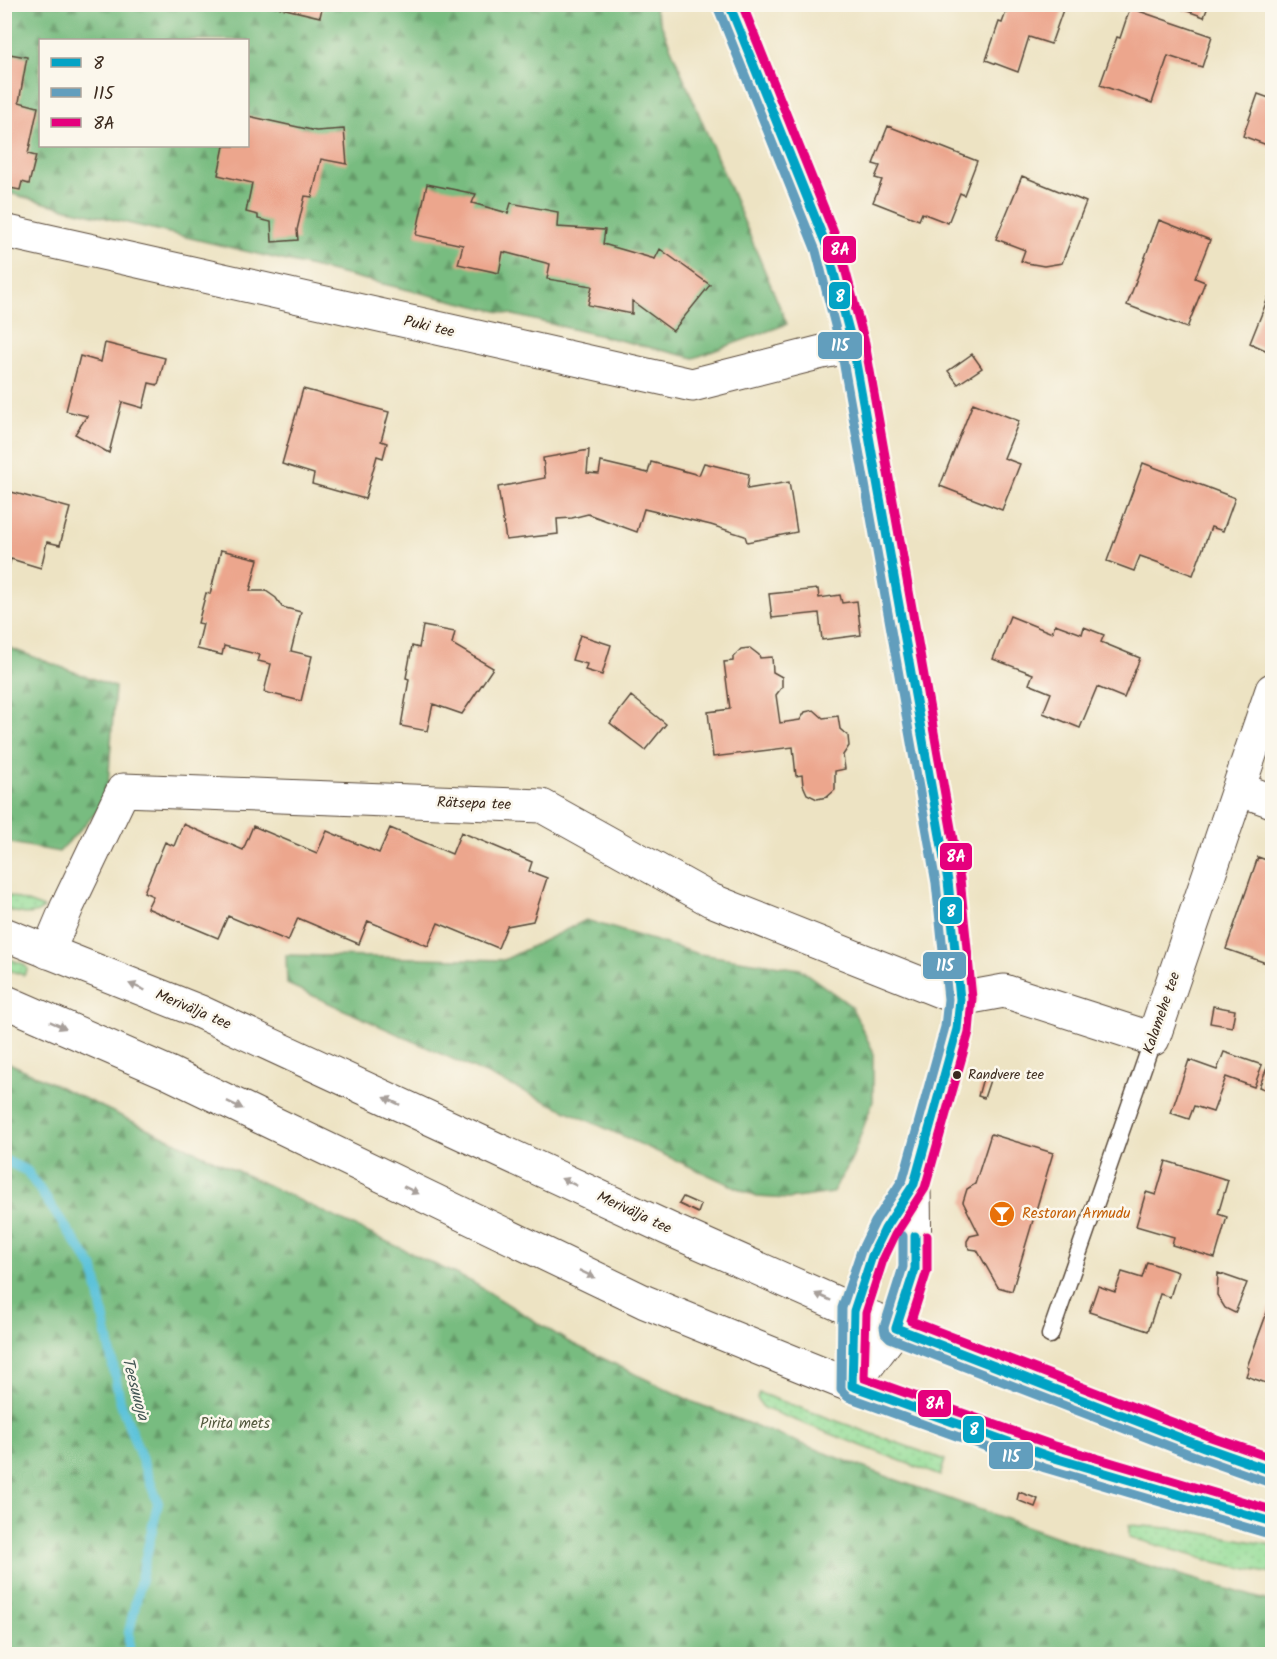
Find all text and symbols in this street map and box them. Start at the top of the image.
legend [39,39,249,147]
text: 8 [93,50,104,79]
text: 115 [93,80,115,109]
text: 8A [93,110,115,139]
line badge: 8A [822,235,857,264]
text: 8A [830,238,850,263]
line badge: 8 [828,281,851,310]
text: 8 [835,285,845,310]
street label: Puki tee [401,310,457,345]
line badge: 115 [817,331,863,360]
text: 115 [831,334,851,359]
street label: Rätsepa tee [436,791,512,817]
line badge: 8A [939,842,973,871]
text: 8A [946,845,966,870]
line badge: 8 [939,896,963,925]
text: 8 [946,900,956,925]
line badge: 115 [922,951,967,980]
text: 115 [936,954,956,979]
street label: Kalamehe tee [1137,968,1187,1057]
one-way arrow [128,982,146,991]
street label: Merivälja tee [151,983,235,1037]
one-way arrow [49,1020,67,1030]
place label: Randvere tee [968,1064,1045,1086]
marker: Randvere tee [951,1069,963,1081]
one-way arrow [383,1096,400,1105]
one-way arrow [227,1101,244,1110]
one-way arrow [560,1178,577,1187]
one-way arrow [403,1185,420,1194]
street label: Merivälja tee [593,1185,676,1241]
bar icon: Restoran Armudu [987,1199,1017,1229]
place label: Restoran Armudu [1022,1202,1130,1226]
one-way arrow [579,1269,596,1278]
one-way arrow [814,1293,831,1302]
water label: Teesuuoja [115,1355,156,1425]
line badge: 8A [917,1389,952,1418]
text: 8A [925,1392,945,1417]
park label: Pirita mets [200,1412,271,1436]
line badge: 8 [962,1415,985,1444]
text: 8 [969,1418,979,1443]
line badge: 115 [988,1441,1034,1470]
text: 115 [1002,1445,1022,1470]

